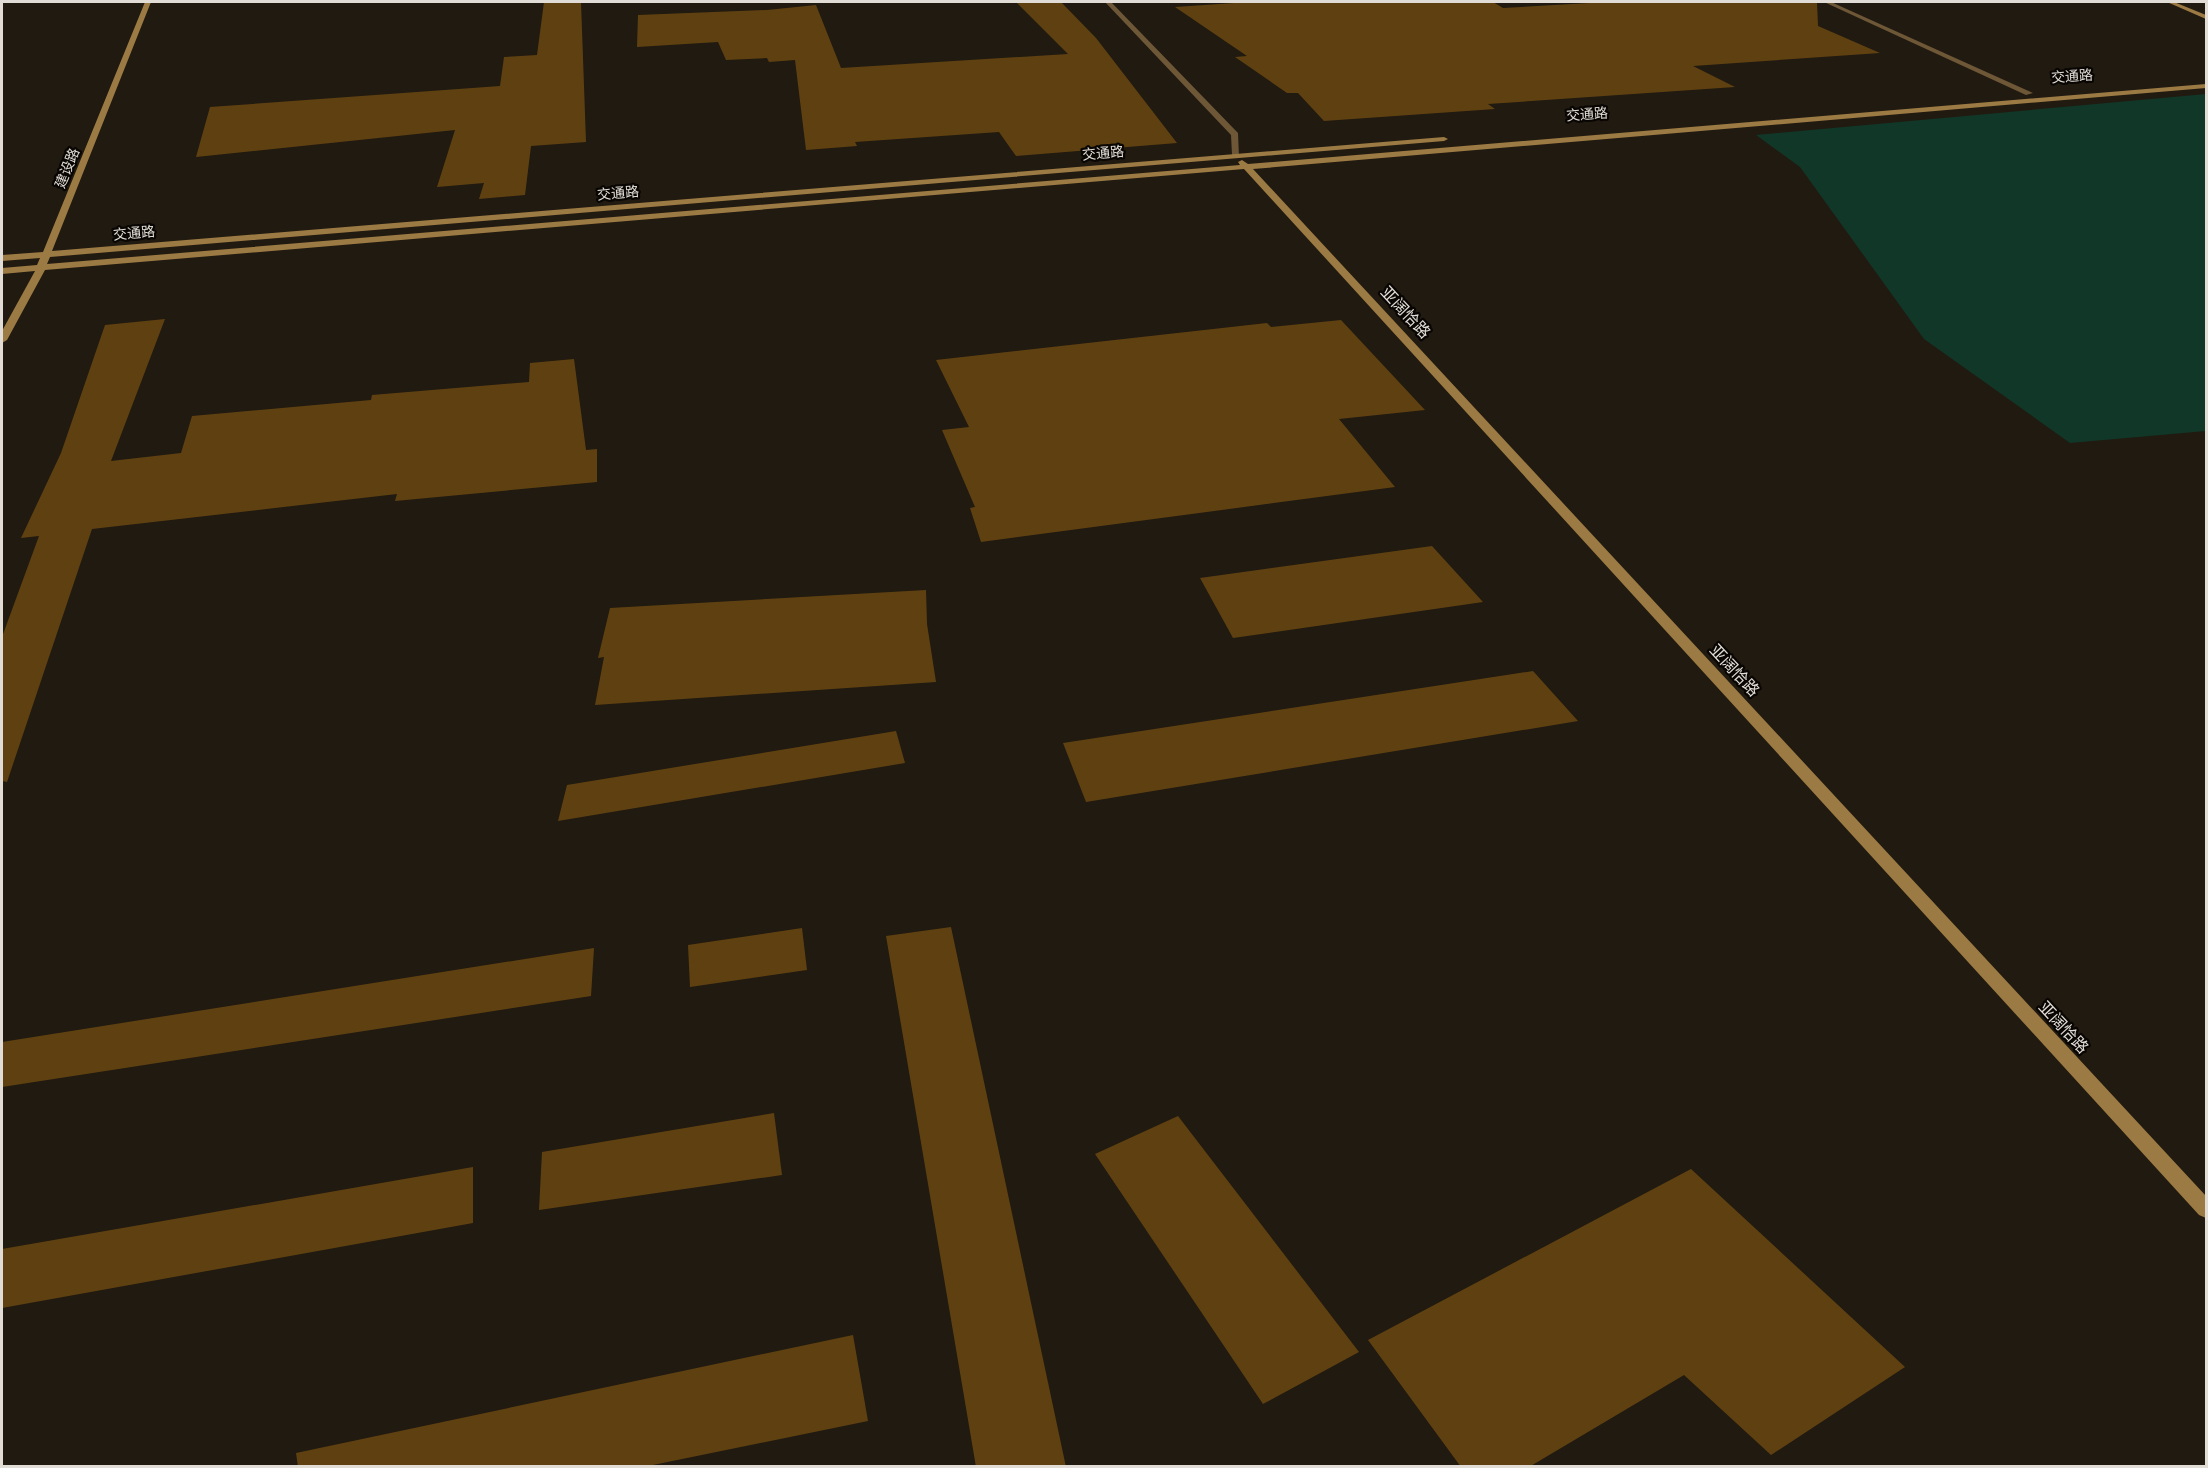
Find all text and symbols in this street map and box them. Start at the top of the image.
street label: 交通路 [2050,64,2094,86]
street label: 交通路 [1565,102,1609,124]
street label: 交通路 [1081,140,1125,164]
street label: 建设路 [49,144,83,191]
street label: 交通路 [596,180,640,204]
street label: 交通路 [112,220,156,244]
street label: 亚阔恰路 [1376,280,1437,343]
street label: 亚阔恰路 [1705,638,1766,701]
street label: 亚阔恰路 [2034,995,2095,1058]

